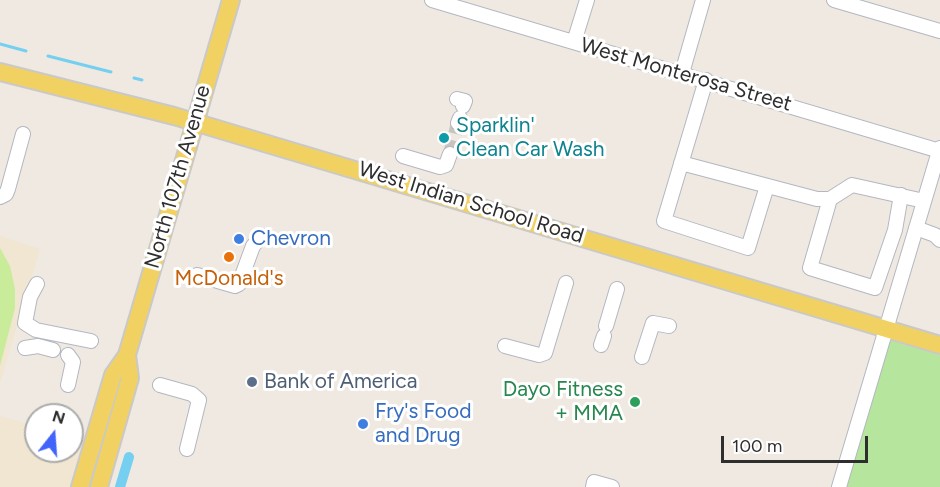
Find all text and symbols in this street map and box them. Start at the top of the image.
street label: West Monterosa Street [578,33,794,117]
street label: North 107th Avenue [140,82,216,272]
place label: Sparklin' Clean Car Wash [456,113,604,163]
marker: Sparklin' Clean Car Wash [437,131,451,145]
street label: West Indian School Road [355,157,587,249]
place label: Chevron [251,226,331,252]
marker: Chevron [232,232,246,246]
marker: McDonald's [222,250,236,264]
place label: McDonald's [174,266,284,292]
place label: Bank of America [264,369,417,395]
marker: Bank of America [245,375,259,389]
place label: Dayo Fitness + MMA [503,377,623,427]
marker: Dayo Fitness + MMA [628,395,642,409]
place label: Fry's Food and Drug [375,399,471,449]
north arrow [24,403,84,463]
text: N [50,406,68,428]
marker: Fry's Food and Drug [356,417,370,431]
scale bar [724,424,871,462]
text: 100 m [732,435,782,457]

